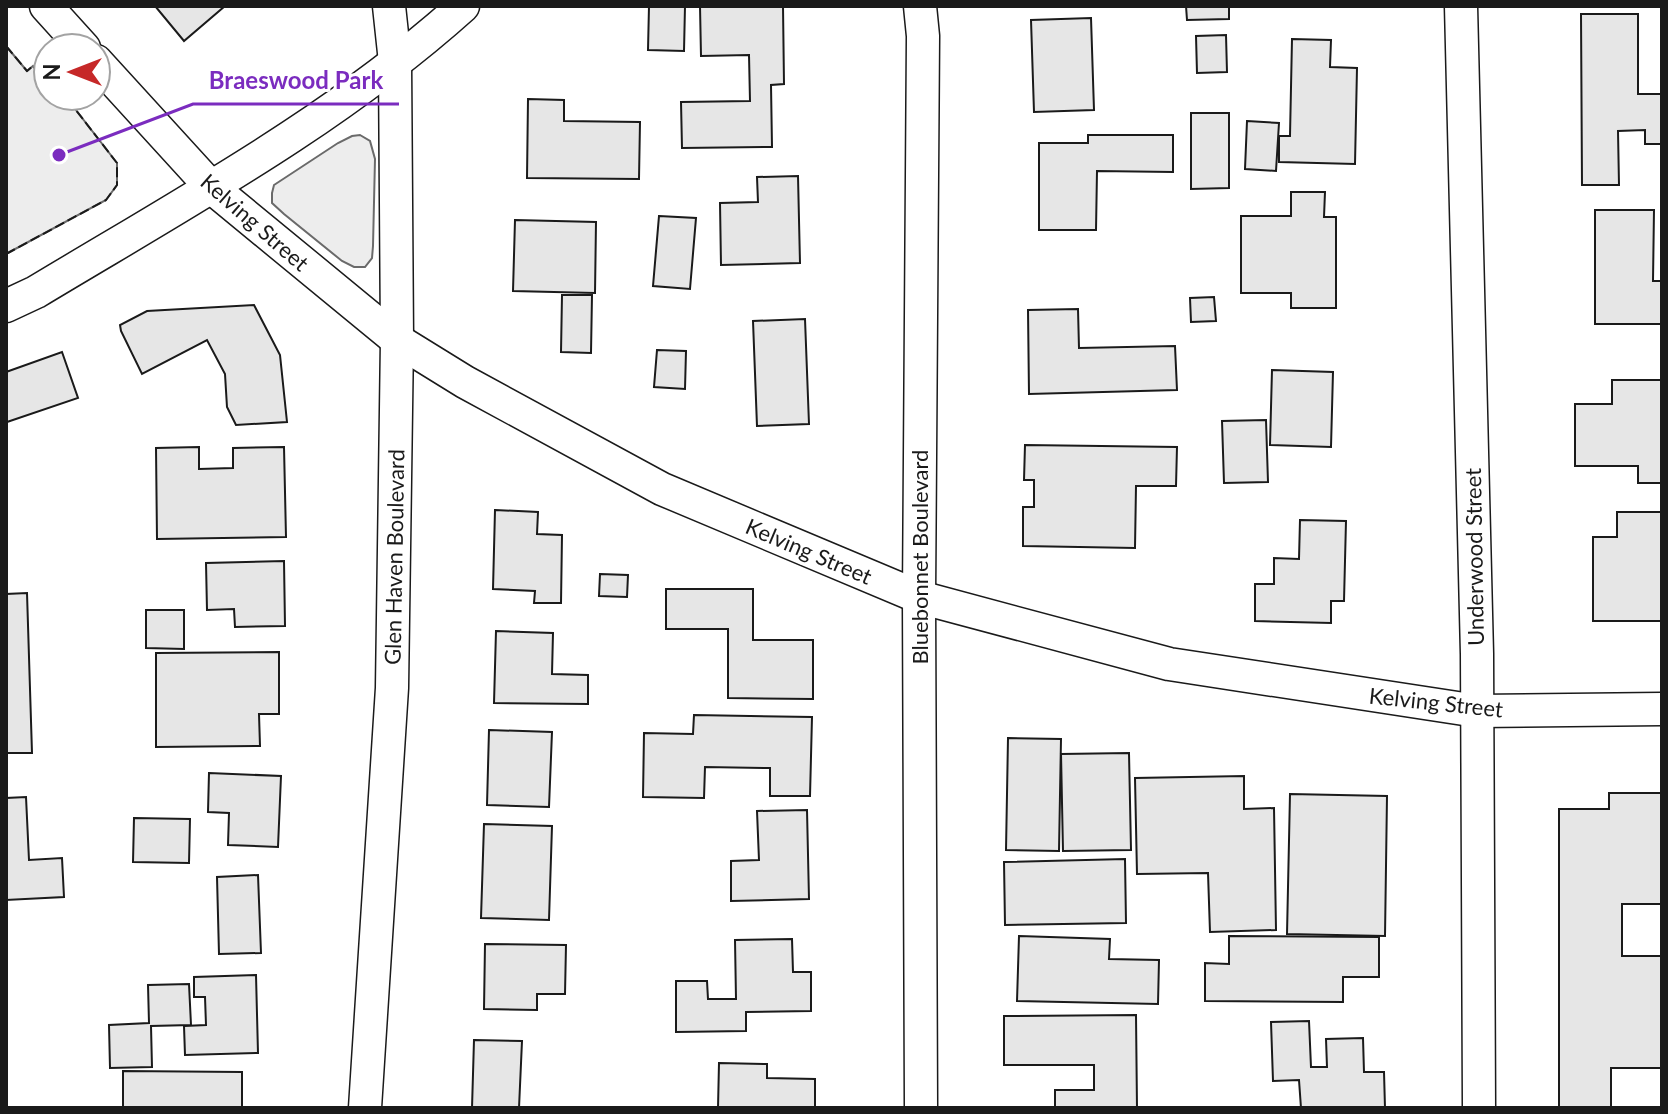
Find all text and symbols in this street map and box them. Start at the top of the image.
north arrow [32,32,112,112]
callout: Braeswood Park [193,56,399,104]
text: N [38,64,65,80]
text: Braeswood Park [209,65,383,94]
street label: Kelving Street [195,168,315,276]
street label: Glen Haven Boulevard [379,449,409,665]
street label: Bluebonnet Boulevard [906,450,933,664]
street label: Underwood Street [1459,468,1489,646]
street label: Kelving Street [742,512,876,590]
street label: Kelving Street [1368,682,1504,722]

